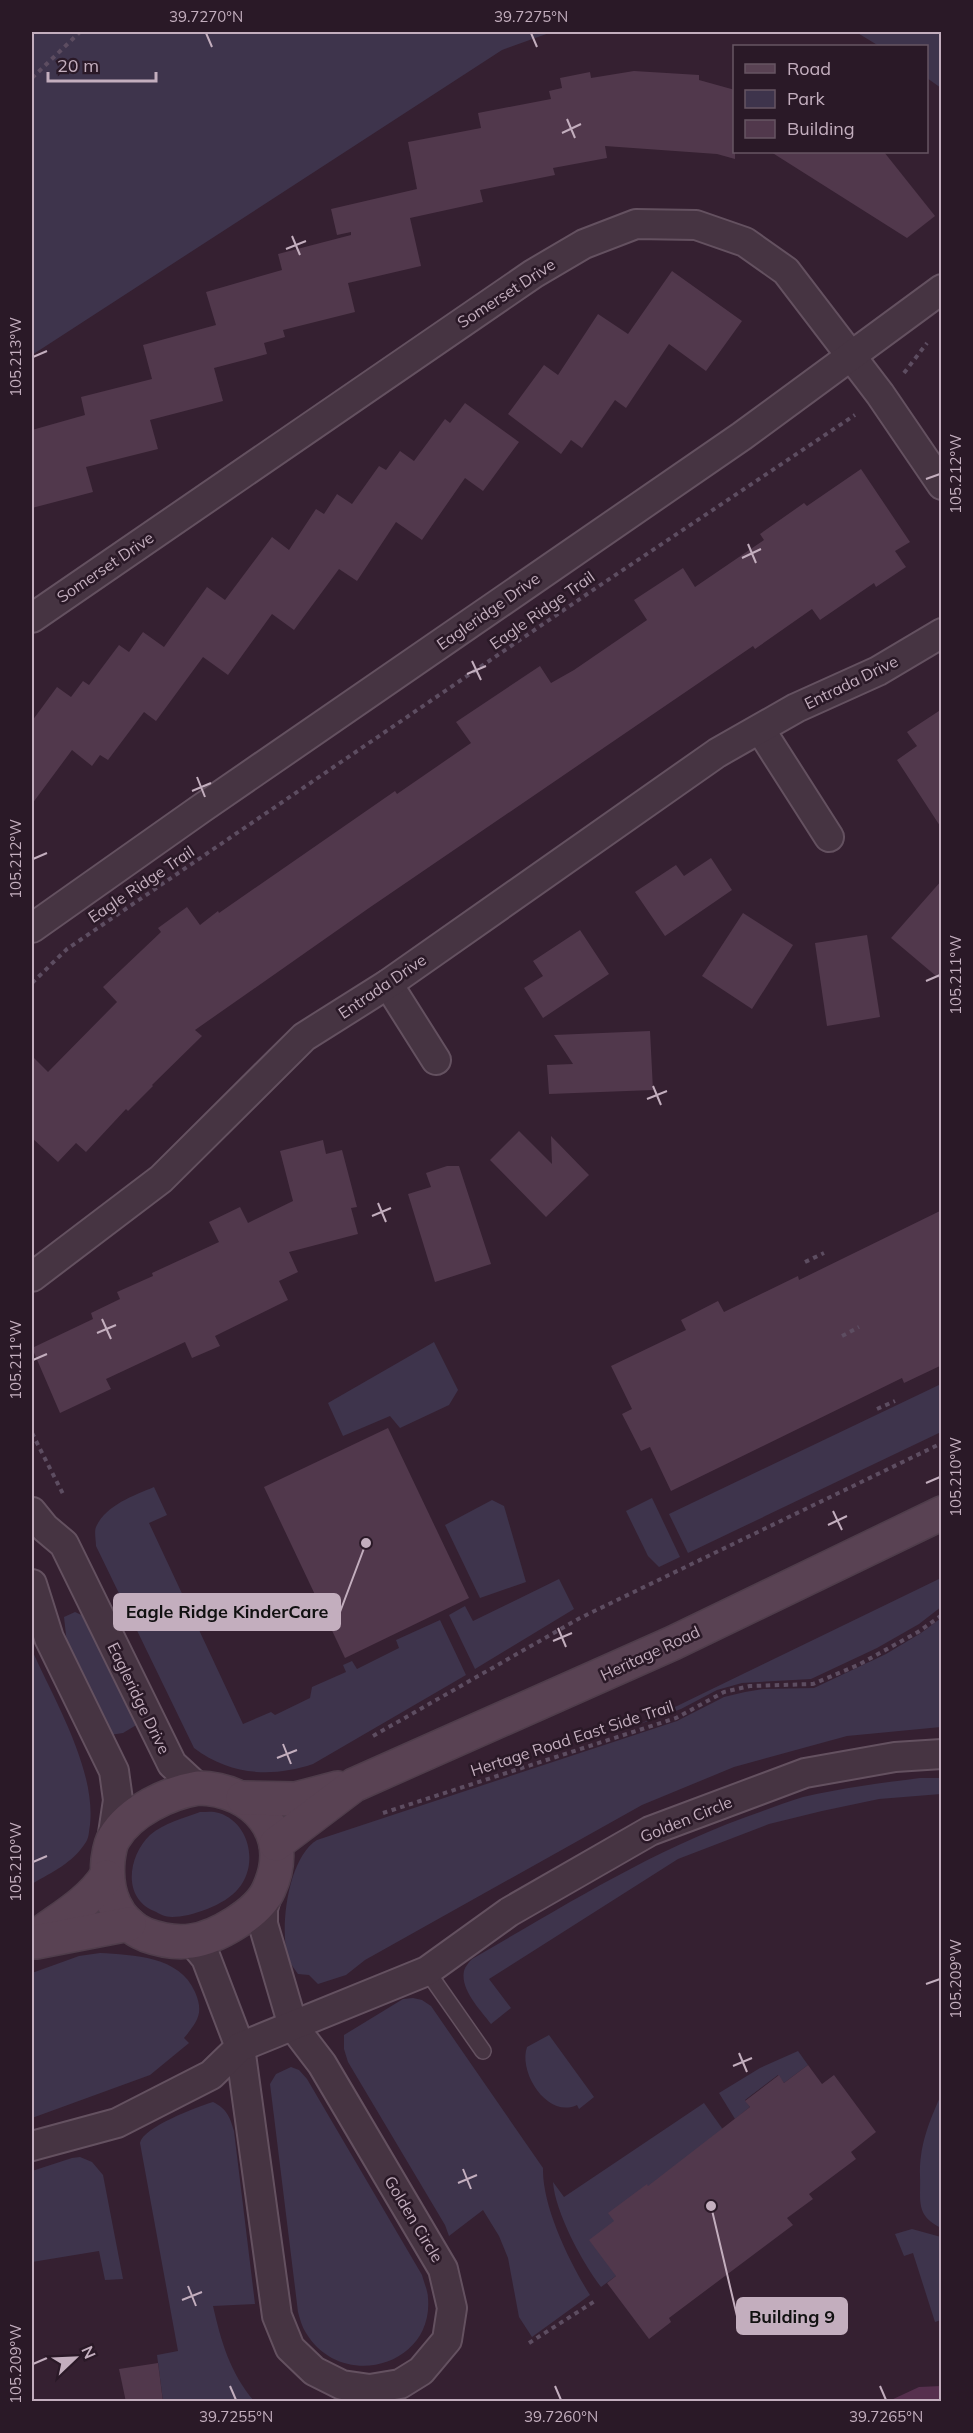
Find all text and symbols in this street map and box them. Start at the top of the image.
text: 39.7270°N [169,7,243,26]
text: 39.7275°N [494,7,568,26]
scale bar [48,45,156,83]
legend [733,45,928,153]
text: 20 m [57,54,99,77]
text: Road [787,57,831,80]
text: Park [787,87,826,110]
text: Building [787,117,855,140]
street label: Somerset Drive [453,254,559,332]
text: 105.213°W [6,317,25,397]
text: 105.212°W [946,434,965,514]
street label: Somerset Drive [53,527,157,607]
street label: Eagle Ridge Trail [486,566,598,654]
street label: Eagleridge Drive [433,568,543,654]
street label: Entrada Drive [801,651,901,713]
text: 105.212°W [6,819,25,899]
street label: Eagle Ridge Trail [84,841,198,927]
text: 105.211°W [946,935,965,1015]
street label: Entrada Drive [334,949,430,1023]
text: 105.211°W [6,1320,25,1400]
text: 105.210°W [946,1437,965,1517]
callout: Eagle Ridge KinderCare [114,1594,340,1630]
text: Eagle Ridge KinderCare [126,1600,328,1623]
street label: Heritage Road [597,1621,703,1685]
street label: Eagleridge Drive [103,1639,175,1757]
street label: Hertage Road East Side Trail [468,1696,676,1780]
street label: Golden Circle [637,1791,735,1847]
text: 105.210°W [6,1822,25,1902]
text: 105.209°W [946,1939,965,2019]
street label: Golden Circle [380,2172,448,2266]
callout: Building 9 [737,2298,847,2334]
text: Building 9 [749,2305,835,2328]
text: 105.209°W [6,2324,25,2404]
north arrow [45,2328,105,2388]
text: N [77,2343,100,2362]
text: 39.7255°N [199,2407,273,2426]
text: 39.7260°N [524,2407,598,2426]
text: 39.7265°N [849,2407,923,2426]

